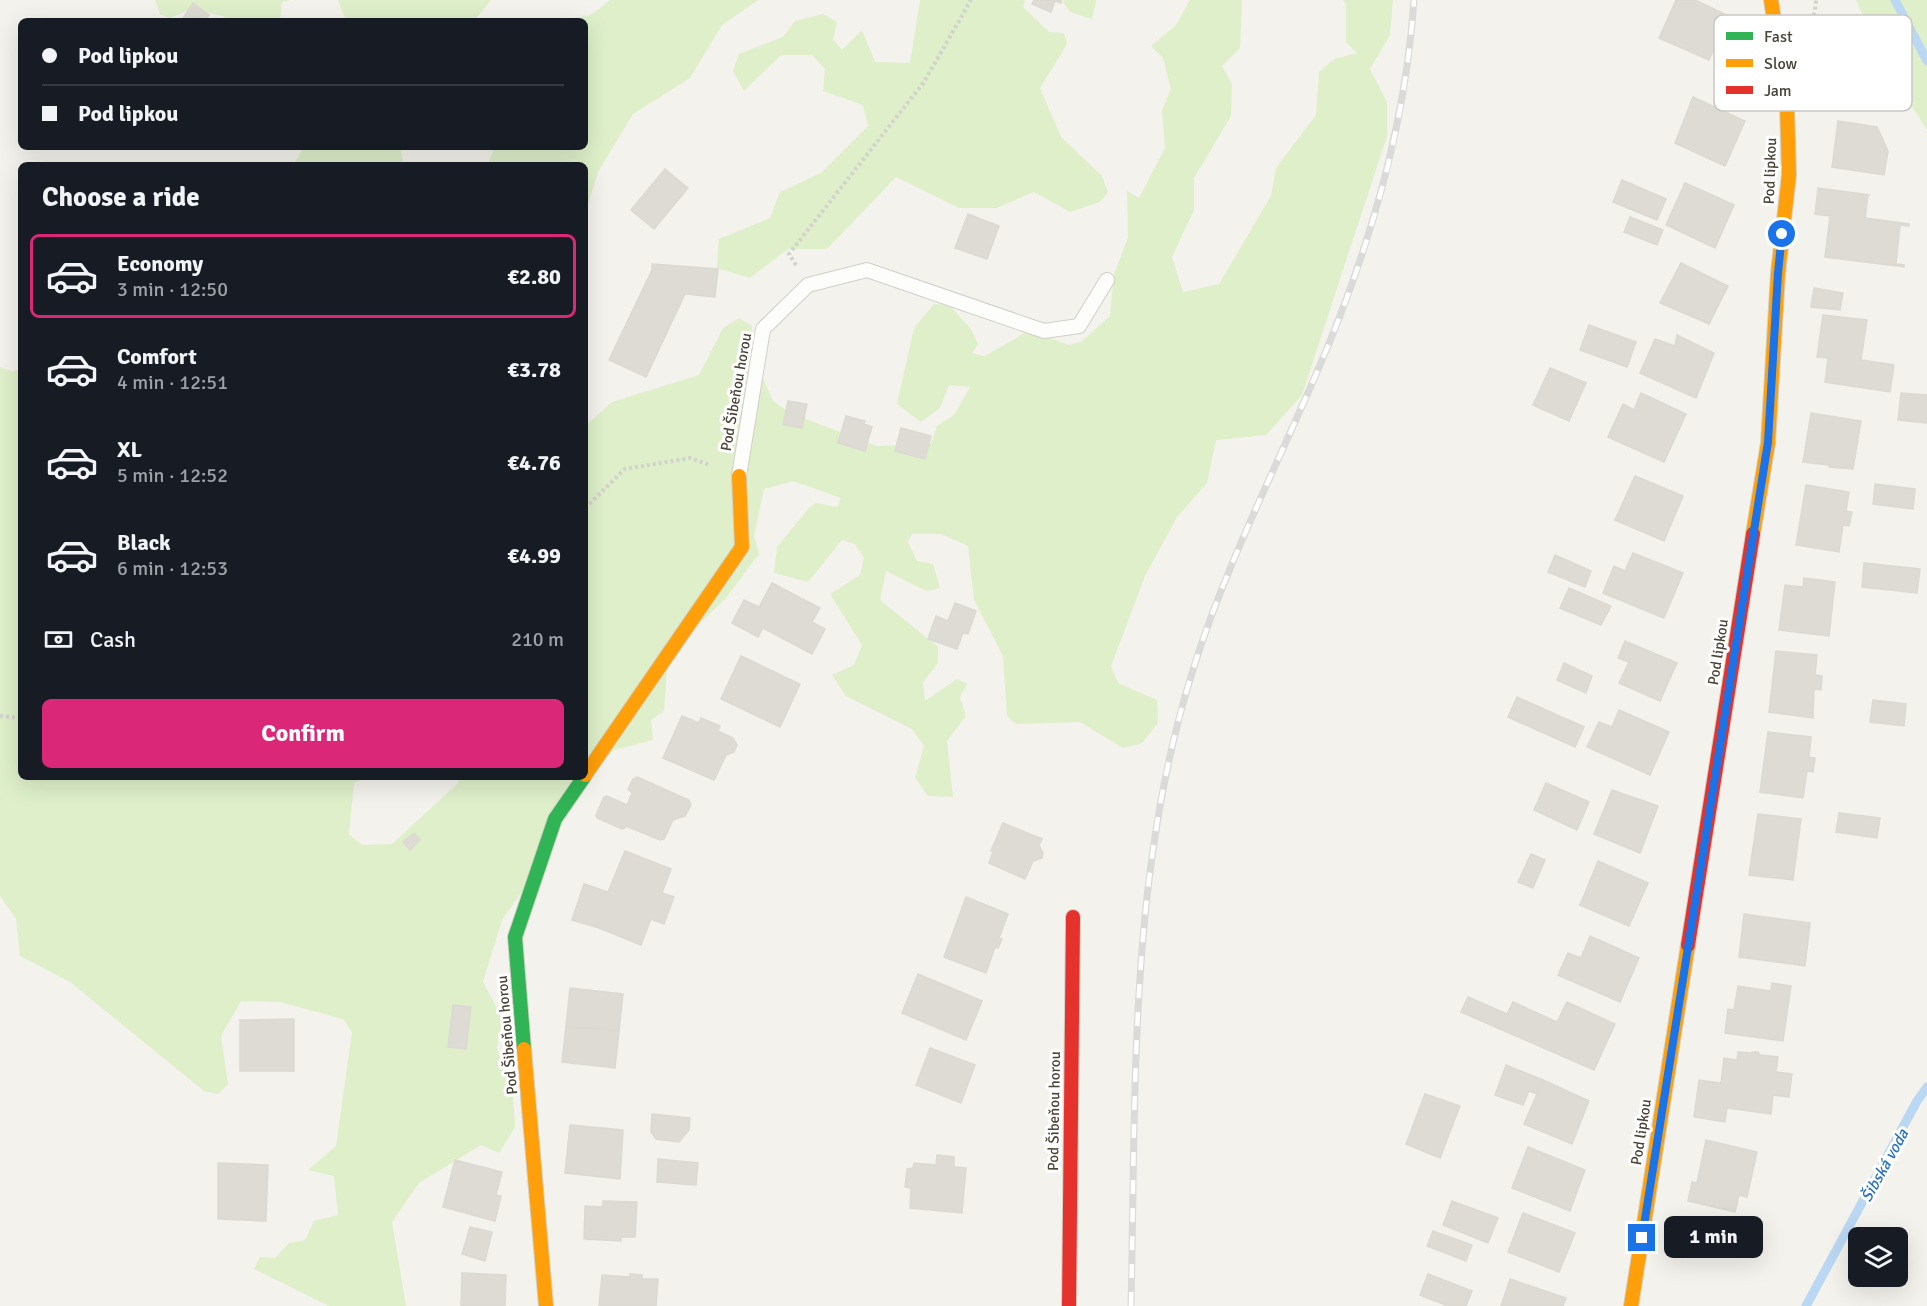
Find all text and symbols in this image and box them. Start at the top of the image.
legend [1714,15,1912,111]
text: Fast [1764,27,1793,47]
text: Pod lipkou [78,42,178,69]
text: Slow [1764,54,1798,74]
text: Jam [1764,81,1792,101]
text: Pod lipkou [78,100,178,127]
street label: Pod lipkou [1760,137,1780,205]
text: Choose a ride [42,181,200,214]
route start [1768,220,1795,247]
icon: car [45,249,99,303]
text: Economy [117,250,203,277]
text: €2.80 [507,263,561,290]
text: 3 min · 12:50 [117,277,228,302]
street label: Pod Šibeňou horou [716,331,755,452]
icon: car [45,342,99,396]
text: Comfort [117,343,197,370]
text: €3.78 [507,356,561,383]
text: 4 min · 12:51 [117,370,228,395]
icon: car [45,435,99,489]
text: XL [117,436,142,463]
text: €4.76 [507,449,561,476]
text: 5 min · 12:52 [117,463,228,488]
icon: car [45,528,99,582]
text: Black [117,529,171,556]
text: €4.99 [507,542,561,569]
text: 6 min · 12:53 [117,556,228,581]
street label: Pod lipkou [1704,618,1732,686]
icon: cash [42,623,75,656]
text: Cash [90,626,136,653]
text: 210 m [511,627,564,652]
button: Confirm [42,699,564,768]
street label: Pod Šibeňou horou [492,975,521,1095]
street label: Pod Šibeňou horou [1043,1051,1064,1171]
street label: Pod lipkou [1627,1098,1655,1166]
water label: Šibská voda [1857,1125,1914,1205]
callout: 1 min [1663,1217,1762,1259]
route end [1628,1224,1655,1251]
text: 1 min [1689,1224,1738,1249]
map controls [1848,1227,1908,1287]
button: layers [1848,1227,1908,1287]

